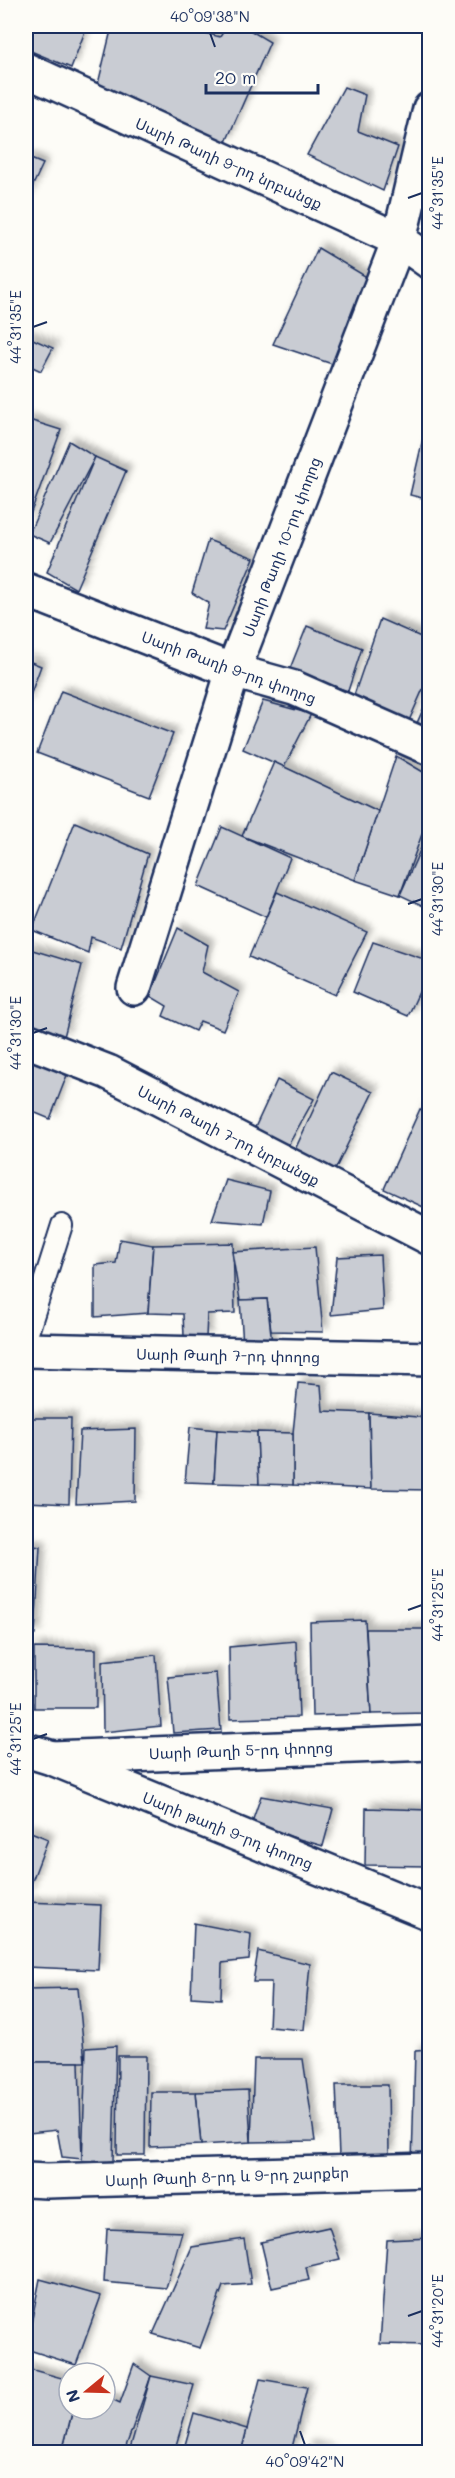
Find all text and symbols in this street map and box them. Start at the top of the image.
text: 40°09'38"N [170,6,250,26]
scale bar [206,57,318,95]
text: 20 m [215,65,256,89]
street label: Սարի Թաղի 9-րդ նրբանցք [132,113,326,213]
text: 44°31'35"E [427,156,447,230]
text: 44°31'35"E [5,290,25,364]
street label: Սարի Թաղի 10-րդ փողոց [237,454,325,640]
street label: Սարի Թաղի 9-րդ փողոց [139,626,319,708]
text: 44°31'30"E [427,862,447,936]
text: 44°31'30"E [5,996,25,1070]
street label: Սարի Թաղի 7-րդ նրբանցք [134,1080,324,1190]
street label: Սարի Թաղի 7-րդ փողոց [136,1343,320,1367]
text: 44°31'25"E [427,1568,447,1642]
text: 44°31'25"E [5,1702,25,1776]
street label: Սարի Թաղի 5-րդ փողոց [149,1737,333,1763]
street label: Սարի թաղի 9-րդ փողոց [140,1787,316,1873]
street label: Սարի Թաղի 8-րդ և 9-րդ շարքեր [105,2162,349,2190]
text: 44°31'20"E [427,2274,447,2348]
north arrow [57,2361,117,2421]
text: N [60,2387,84,2405]
text: 40°09'42"N [266,2451,344,2471]

